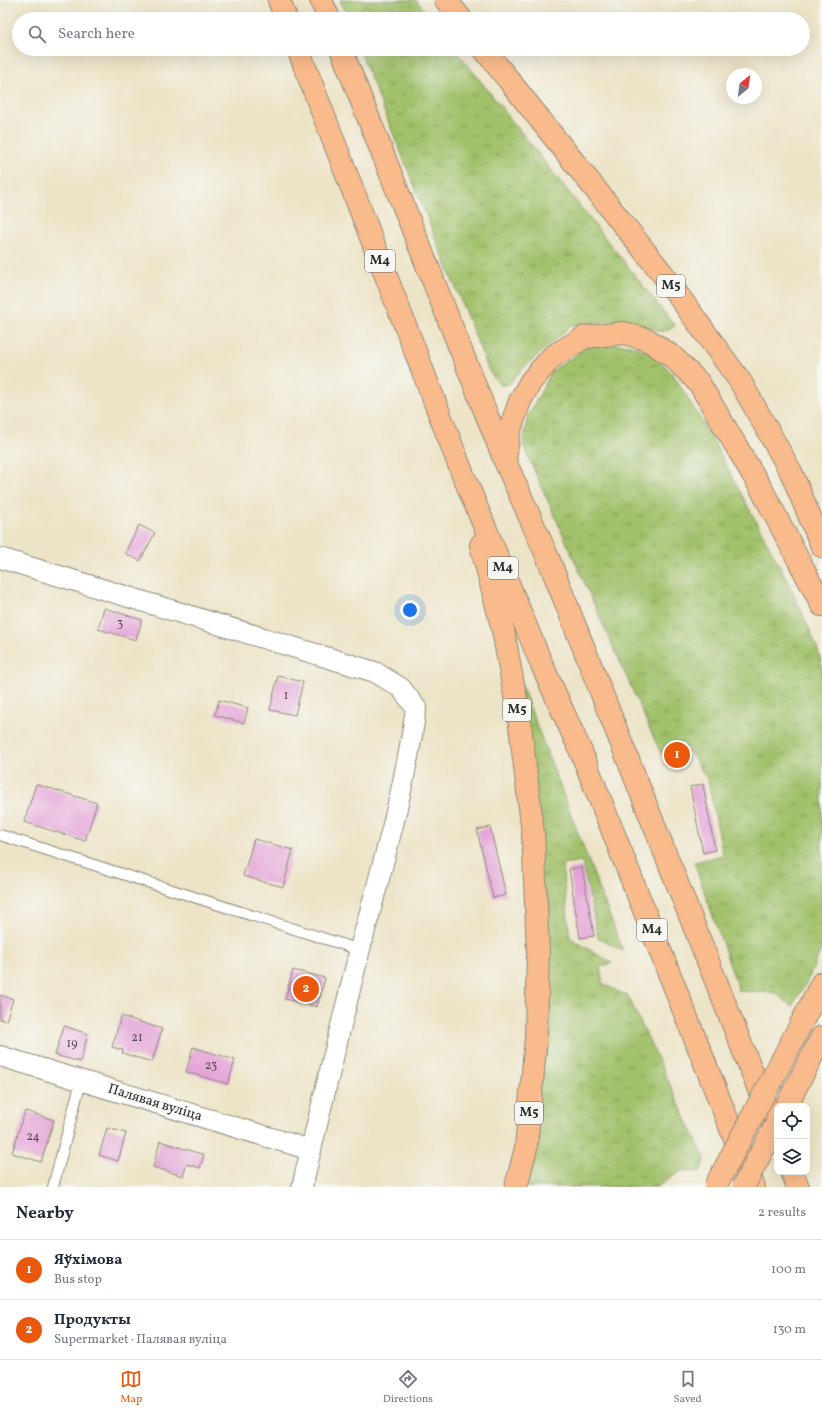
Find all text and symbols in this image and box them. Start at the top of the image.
search box [12,12,810,56]
icon: search [26,23,48,45]
text: Search here [58,24,135,45]
north arrow [726,68,762,104]
road number: М4 [365,250,395,272]
road number: М5 [657,275,685,297]
road number: М4 [488,557,518,579]
your location [400,600,420,620]
house number: 3 [117,616,123,632]
house number: 1 [284,688,288,704]
road number: М5 [503,699,531,721]
pin: 1 [664,740,690,770]
road number: М4 [637,919,667,941]
pin: 2 [293,974,319,1004]
house number: 21 [131,1030,143,1046]
house number: 19 [67,1036,77,1052]
house number: 23 [205,1058,217,1074]
street label: Палявая вуліца [106,1080,204,1126]
road number: М5 [515,1102,543,1124]
map controls [774,1103,810,1175]
button: locate [774,1103,810,1139]
house number: 24 [26,1129,40,1145]
button: layers [774,1139,810,1175]
text: Nearby [16,1202,74,1225]
text: 2 results [758,1204,806,1222]
text: Яўхімова [54,1250,122,1271]
text: 1 [26,1261,32,1279]
text: 100 m [771,1261,806,1279]
text: Bus stop [54,1271,102,1289]
text: Продукты [54,1310,131,1331]
text: 2 [26,1321,32,1339]
text: 130 m [773,1321,806,1339]
text: Supermarket · Палявая вуліца [54,1331,227,1349]
tab: Map [120,1368,142,1407]
tab: Directions [383,1368,433,1407]
tab: Saved [673,1368,702,1407]

